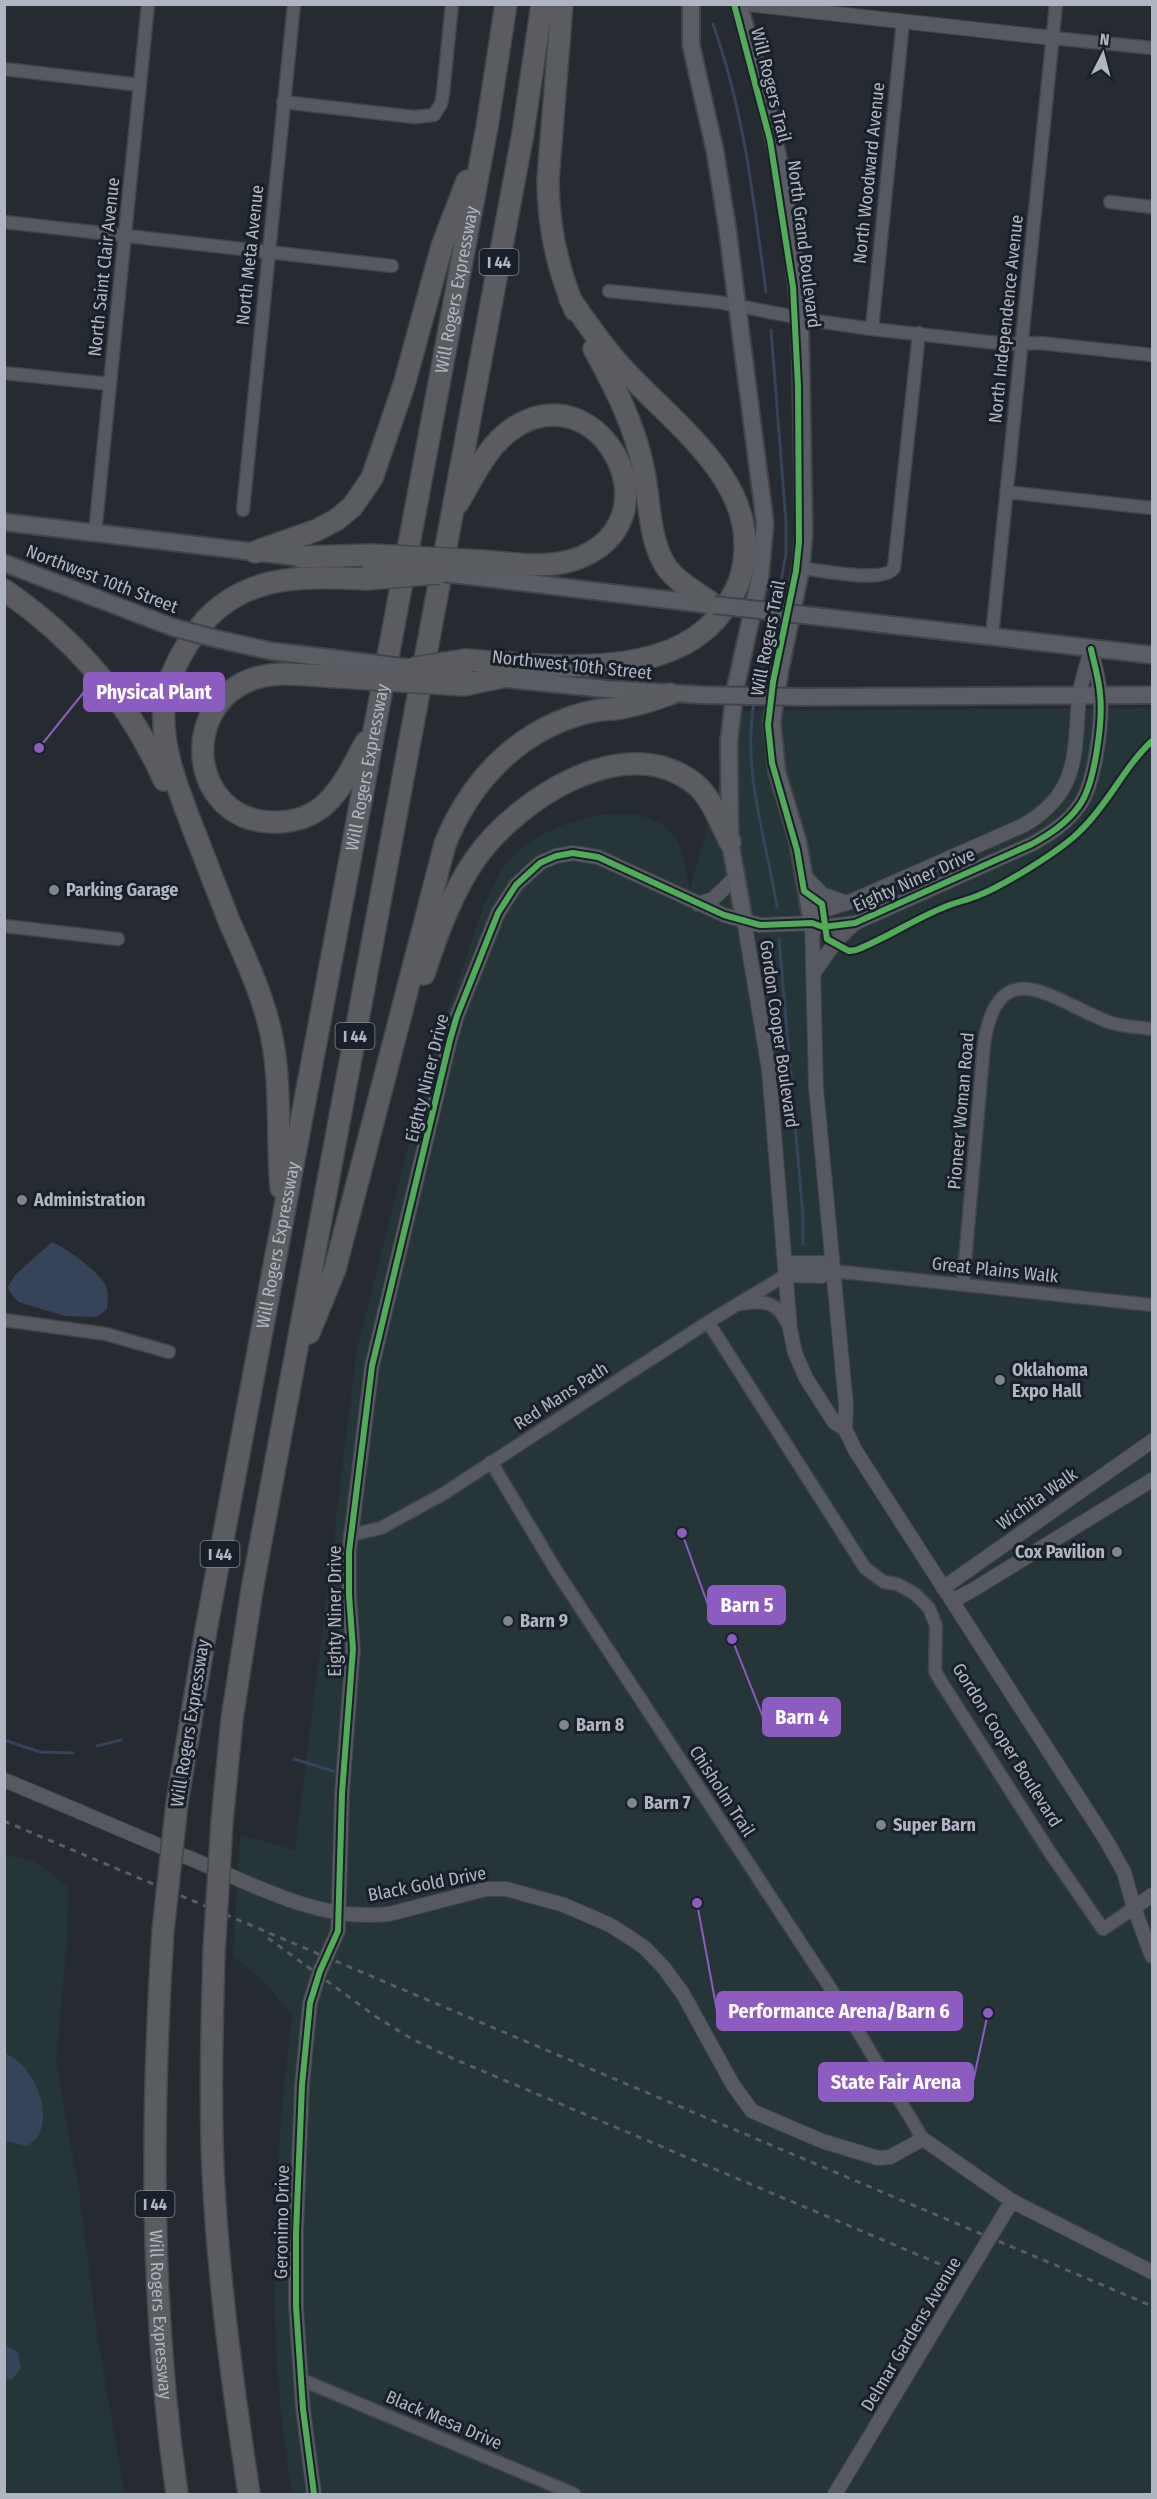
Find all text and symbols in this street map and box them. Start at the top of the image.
north arrow [1073,24,1133,84]
street label: Will Rogers Trail [746,25,796,145]
text: N [1099,30,1110,50]
street label: North Woodward Avenue [849,81,889,265]
street label: North Grand Boulevard [783,159,825,329]
street label: North Saint Clair Avenue [84,176,124,358]
street label: North Meta Avenue [232,184,268,326]
street label: Will Rogers Expressway [430,204,483,375]
street label: North Independence Avenue [984,214,1028,424]
road number: I 44 [480,249,518,275]
street label: Northwest 10th Street [23,540,181,618]
street label: Will Rogers Trail [746,578,790,698]
street label: Northwest 10th Street [491,646,653,684]
callout: Physical Plant [84,673,224,711]
text: Physical Plant [96,680,213,704]
street label: Will Rogers Expressway [341,682,394,853]
street label: Eighty Niner Drive [849,843,979,917]
place label: Parking Garage [66,879,179,901]
marker: Parking Garage [47,883,61,897]
street label: Gordon Cooper Boulevard [755,939,803,1129]
street label: Eighty Niner Drive [400,1011,454,1144]
road number: I 44 [336,1023,374,1049]
street label: Pioneer Woman Road [943,1032,979,1190]
street label: Will Rogers Expressway [252,1160,304,1331]
place label: Administration [33,1189,145,1211]
marker: Administration [15,1193,29,1207]
street label: Great Plains Walk [931,1252,1060,1288]
street label: Red Mans Path [510,1357,612,1435]
place label: Oklahoma Expo Hall [1012,1359,1088,1402]
marker: Oklahoma Expo Hall [993,1373,1007,1387]
street label: Wichita Walk [992,1463,1082,1535]
road number: I 44 [200,1541,240,1567]
place label: Cox Pavilion [1015,1541,1105,1563]
street label: Eighty Niner Drive [324,1545,346,1677]
marker: Cox Pavilion [1110,1545,1124,1559]
callout: Barn 5 [708,1586,785,1624]
text: Barn 5 [721,1593,774,1617]
place label: Barn 9 [520,1610,568,1632]
marker: Barn 9 [501,1614,515,1628]
street label: Will Rogers Expressway [166,1638,214,1808]
street label: Gordon Cooper Boulevard [948,1659,1066,1831]
callout: Barn 4 [763,1698,840,1736]
text: Barn 4 [775,1705,829,1729]
place label: Barn 8 [576,1714,625,1736]
marker: Barn 8 [557,1718,571,1732]
street label: Chisholm Trail [684,1741,760,1841]
place label: Barn 7 [644,1792,691,1814]
marker: Barn 7 [625,1796,639,1810]
place label: Super Barn [893,1814,976,1836]
marker: Super Barn [874,1818,888,1832]
street label: Black Gold Drive [366,1862,488,1906]
callout: Performance Arena/Barn 6 [717,1992,962,2030]
text: Performance Arena/Barn 6 [728,1999,950,2023]
callout: State Fair Arena [819,2063,973,2101]
text: State Fair Arena [831,2070,961,2094]
street label: Geronimo Drive [270,2165,294,2279]
road number: I 44 [136,2191,174,2217]
street label: Will Rogers Expressway [145,2230,177,2400]
street label: Delmar Gardens Avenue [856,2253,966,2415]
street label: Black Mesa Drive [383,2386,505,2454]

